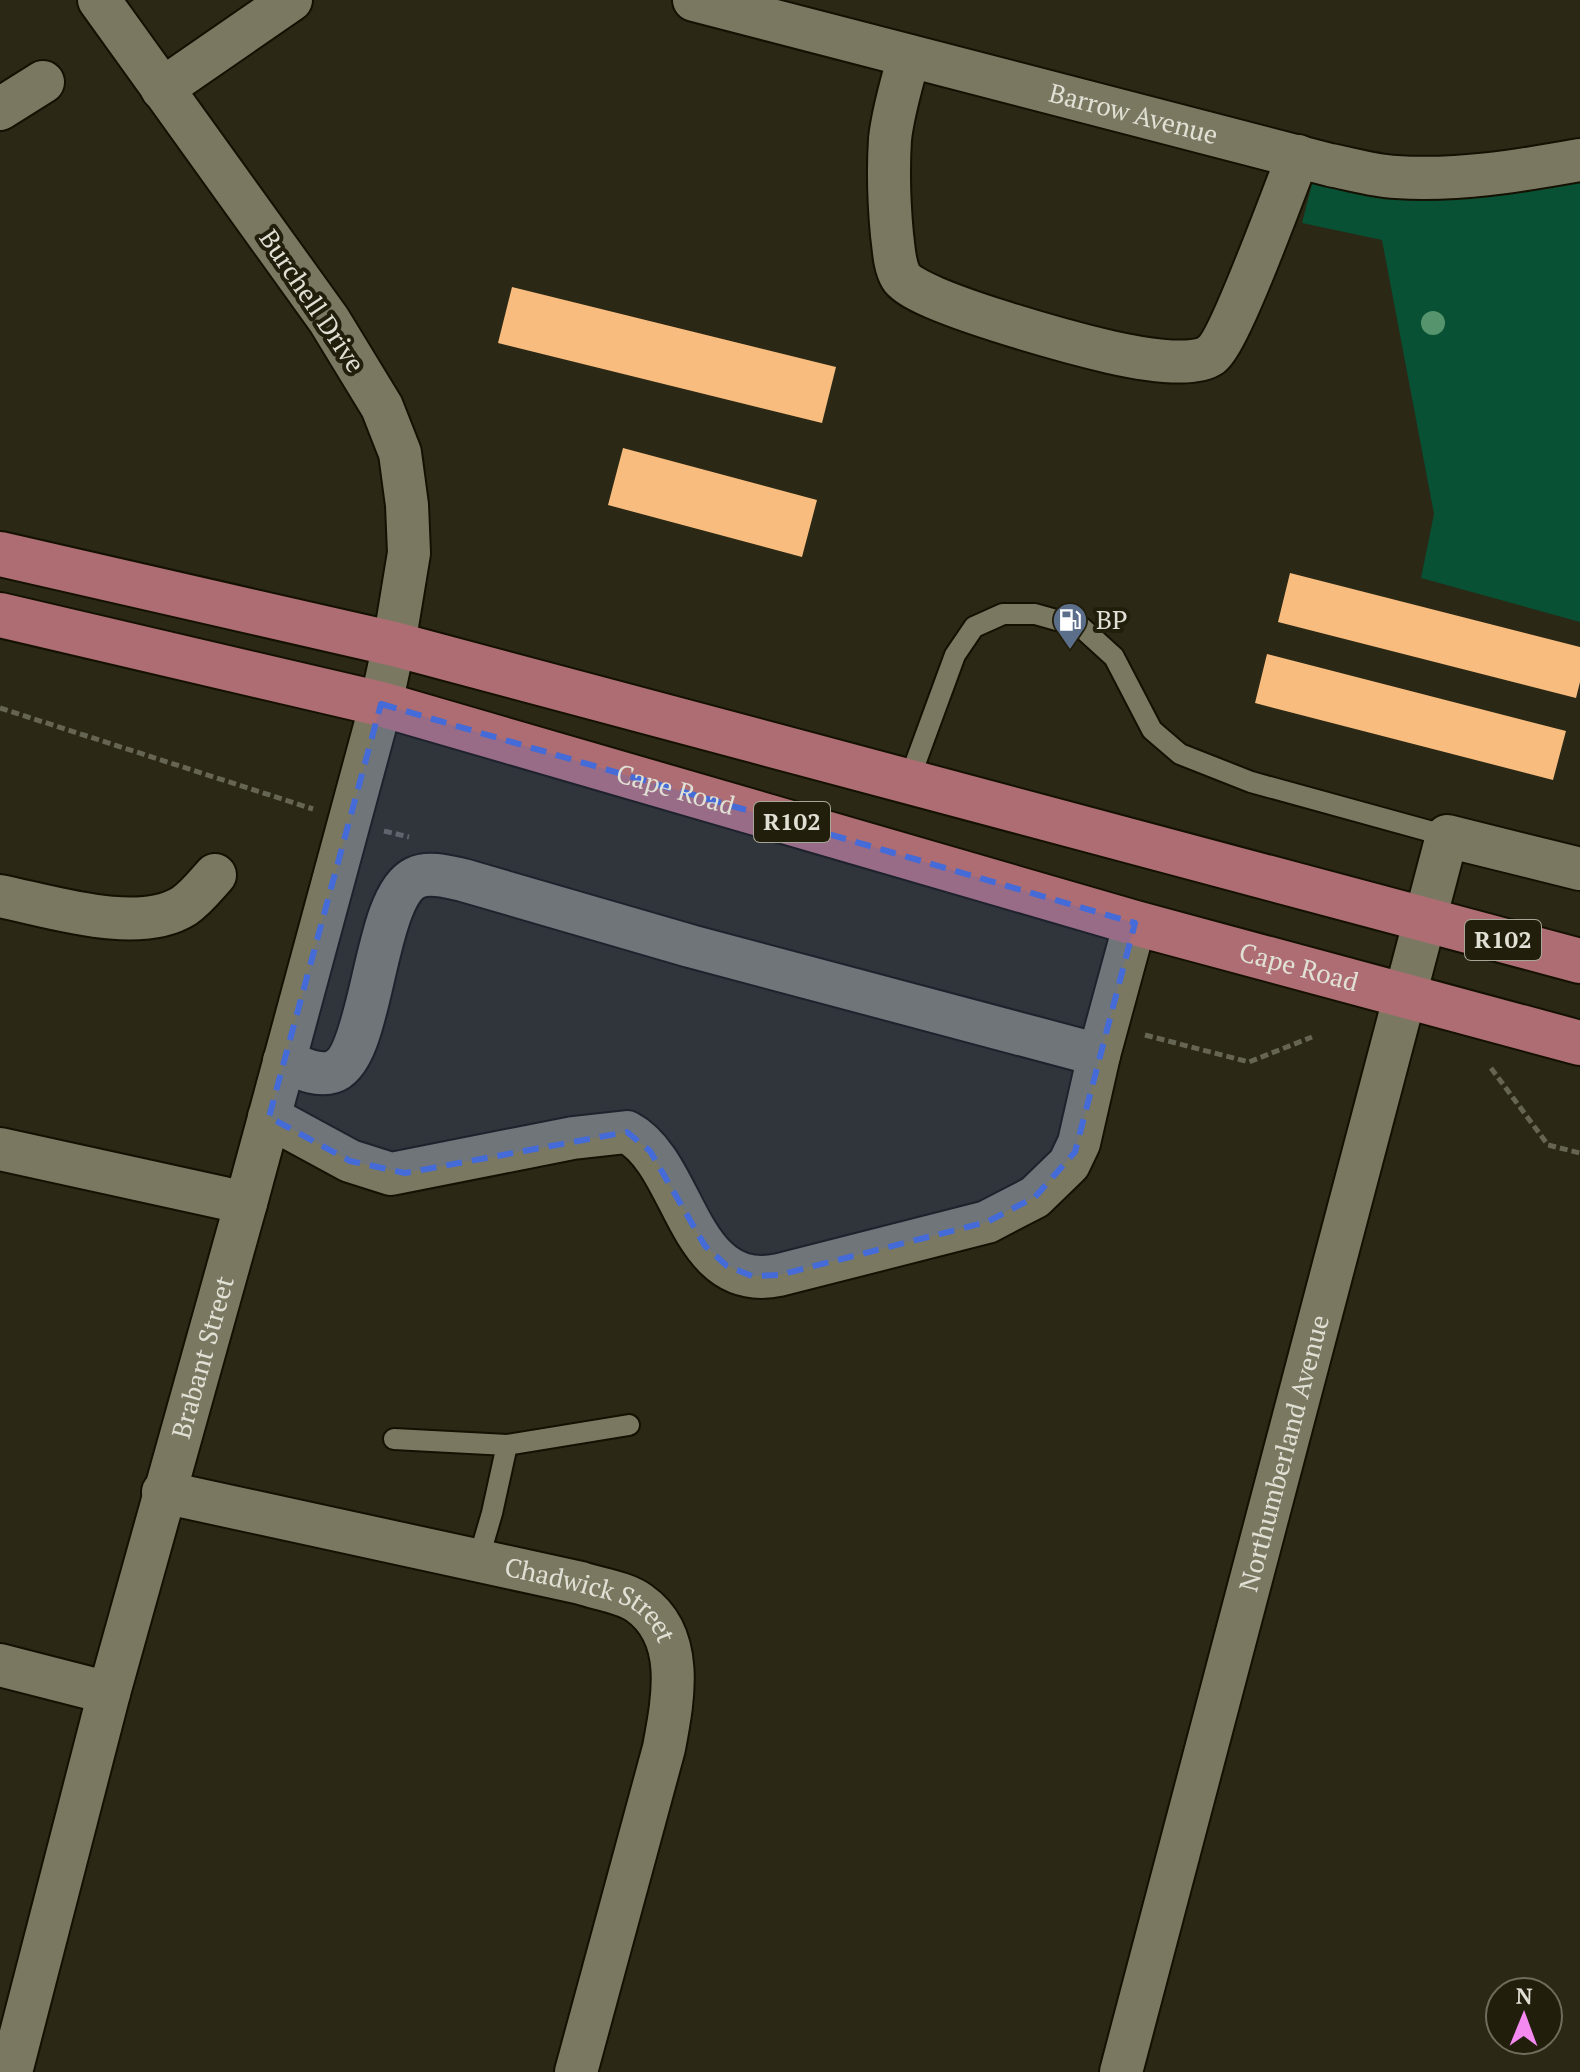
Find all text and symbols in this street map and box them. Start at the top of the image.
street label: Barrow Avenue [1046,75,1222,151]
street label: Burchell Drive [253,222,373,378]
fuel station icon: BP [1051,601,1089,651]
place label: BP [1096,602,1128,636]
street label: Cape Road [612,755,739,822]
road number: R102 [754,802,830,842]
road number: R102 [1465,920,1541,960]
street label: Cape Road [1236,934,1362,998]
street label: Brabant Street [163,1272,241,1442]
street label: Northumberland Avenue [1230,1311,1336,1595]
street label: Chadwick Street [502,1549,684,1647]
north arrow [1484,1976,1564,2056]
text: N [1516,1981,1533,2010]

